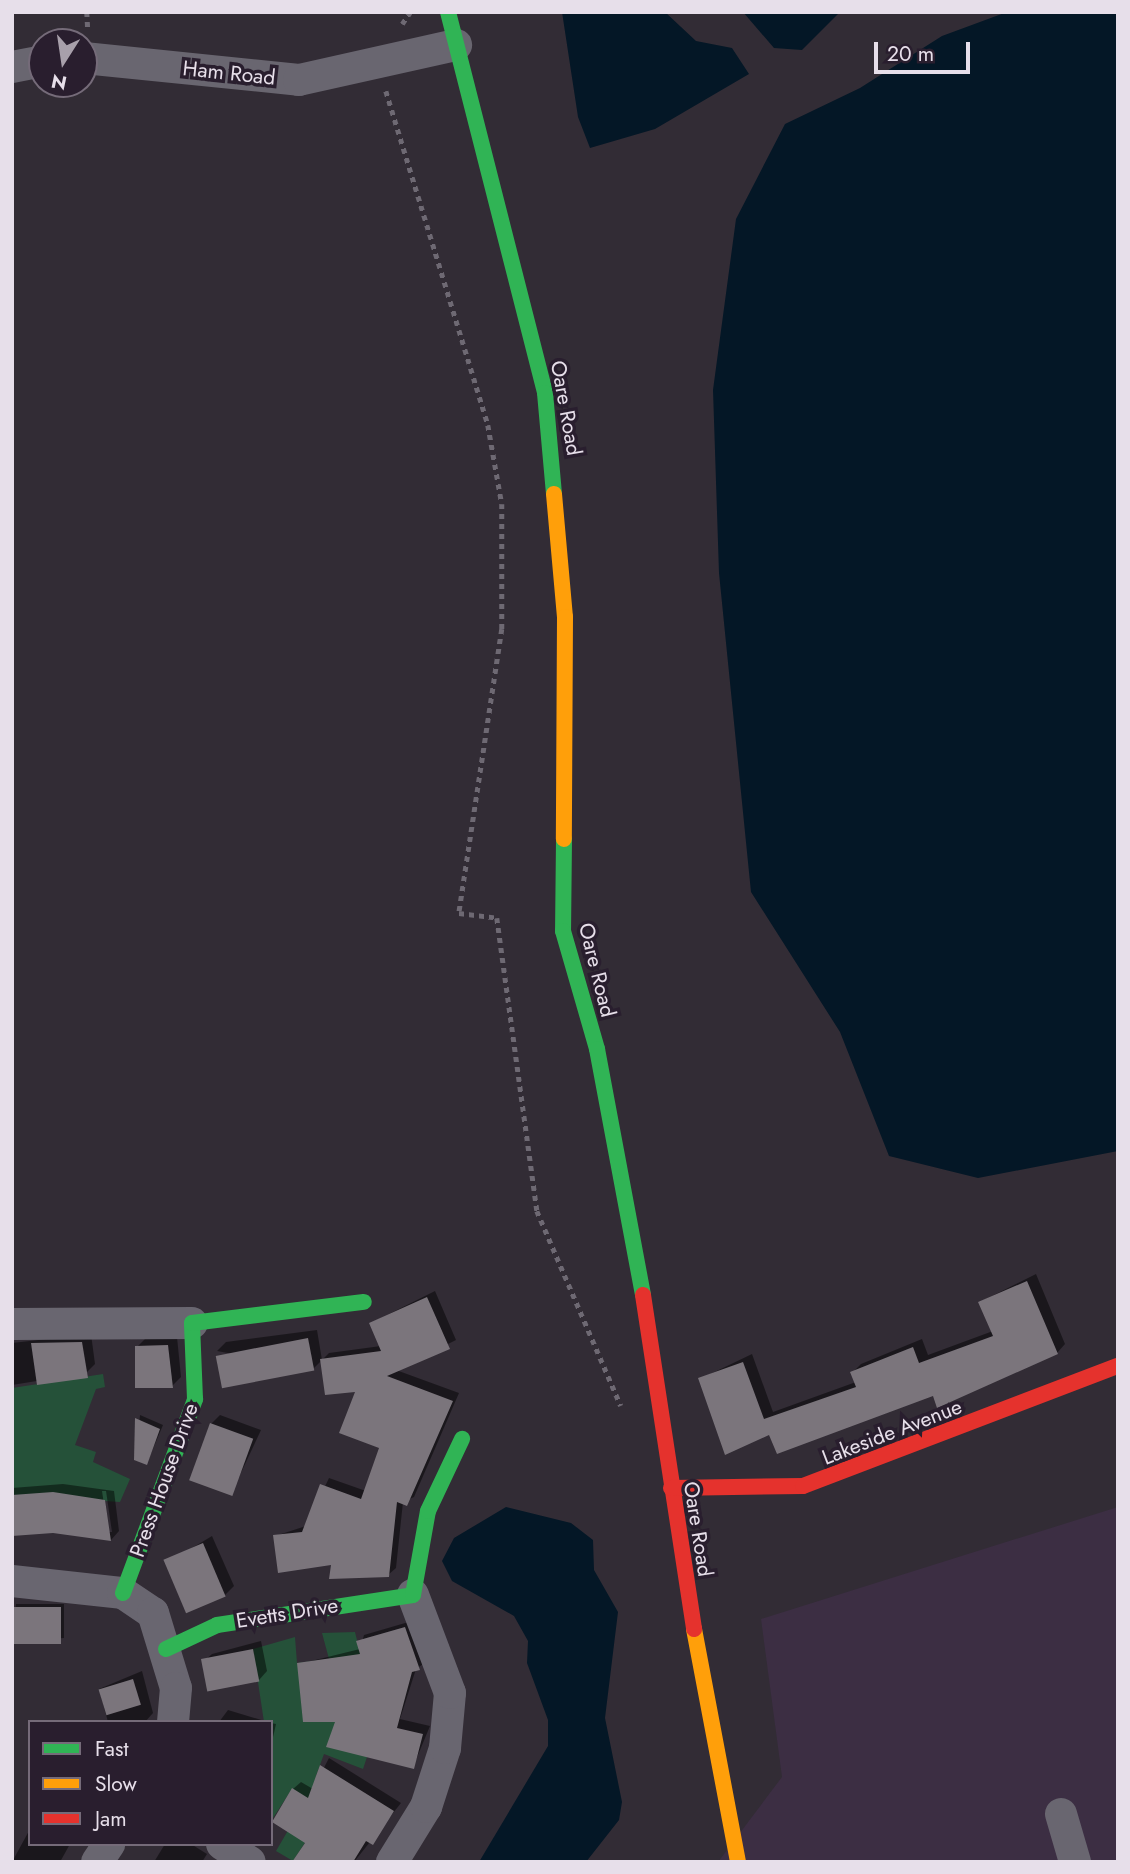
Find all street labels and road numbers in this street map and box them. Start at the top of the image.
street label: Ham Road [181,56,277,90]
street label: Oare Road [545,359,587,457]
street label: Oare Road [573,920,621,1020]
street label: Lakeside Avenue [819,1394,965,1470]
street label: Press House Drive [124,1400,204,1560]
street label: Oare Road [678,1480,718,1578]
street label: Evetts Drive [234,1593,340,1633]

